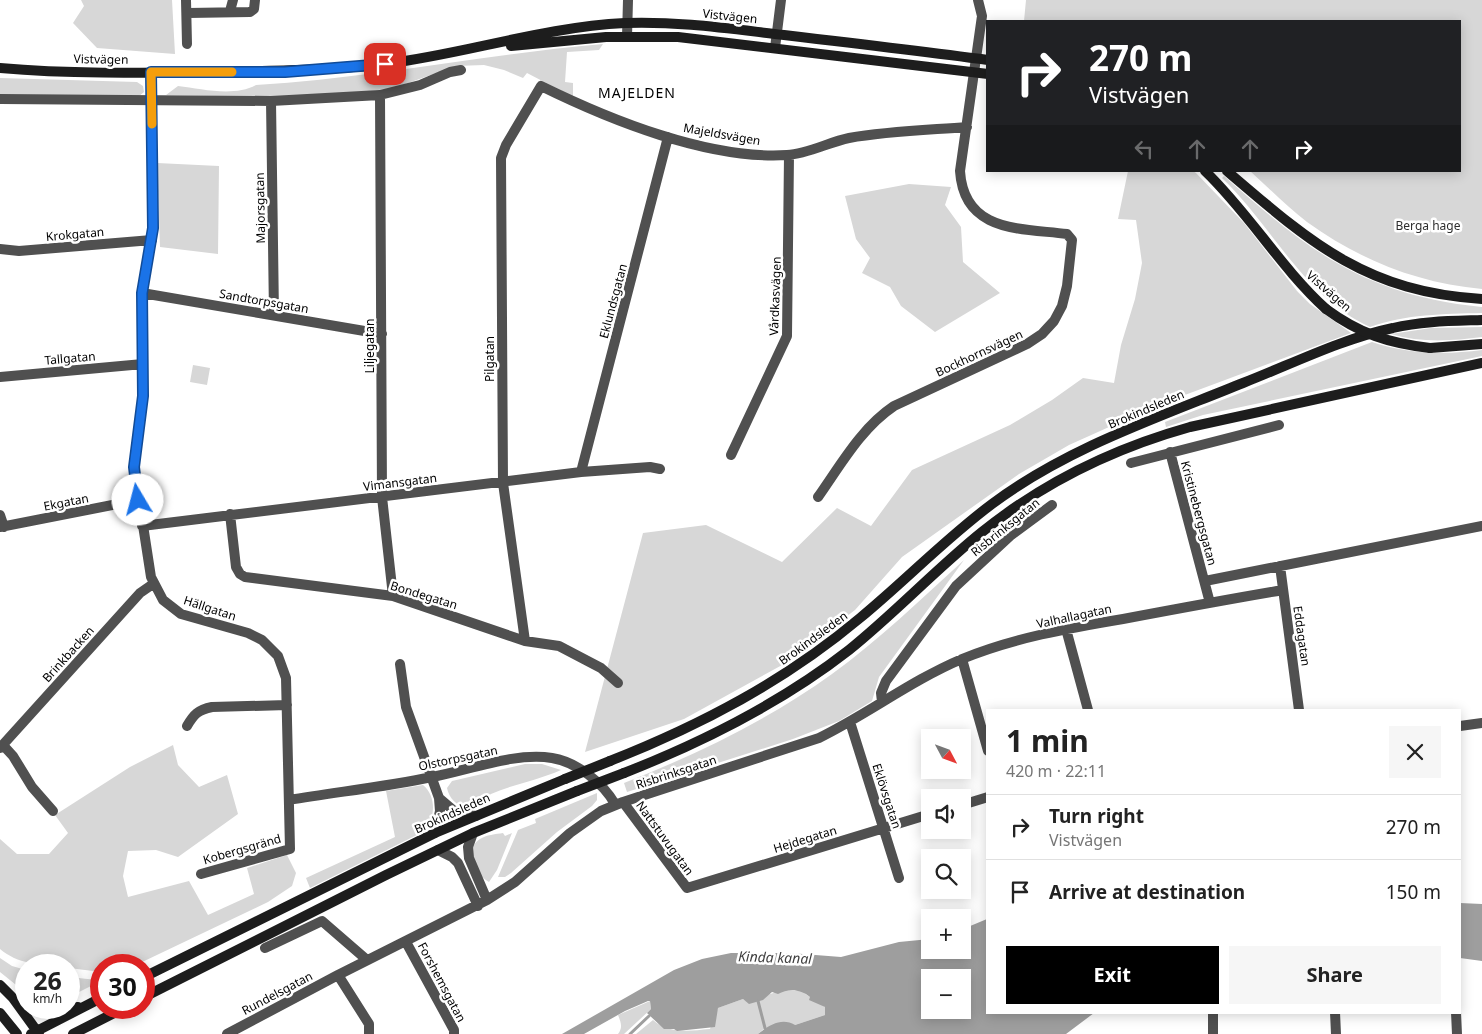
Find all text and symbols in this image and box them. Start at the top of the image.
street label: Vistvägen [702,5,758,27]
text: 270 m [1089,34,1192,81]
icon: right [1006,40,1071,105]
pin [364,43,406,85]
street label: Vistvägen [73,50,129,68]
icon: arrive [371,50,399,78]
text: Vistvägen [1089,79,1189,109]
district label: MAJELDEN [598,83,676,102]
street label: Majeldsvägen [682,119,762,149]
icon: left [1130,135,1158,163]
icon: ahead [1183,135,1211,163]
icon: ahead [1236,135,1264,163]
icon: right [1289,135,1317,163]
street label: Majorsgatan [251,172,269,244]
park label: Berga hage [1396,217,1461,234]
street label: Krokgatan [45,223,105,245]
street label: Vårdkasvägen [765,256,785,336]
street label: Eklundsgatan [595,262,631,340]
street label: Vistvägen [1303,267,1355,315]
street label: Sandtorpsgatan [218,285,310,317]
street label: Liljegatan [361,319,378,373]
street label: Bockhornsvägen [933,325,1025,381]
street label: Pilgatan [481,336,498,382]
street label: Tallgatan [44,347,96,369]
street label: Brokindsleden [1105,385,1187,433]
street label: Kristinebergsgatan [1177,459,1221,567]
street label: Vimansgatan [362,469,438,495]
position arrow [111,473,163,525]
street label: Ekgatan [42,489,90,515]
street label: Risbrinksgatan [967,494,1043,560]
street label: Bondegatan [388,577,460,613]
street label: Hällgatan [181,592,239,624]
street label: Valhallagatan [1035,600,1113,632]
street label: Eddagatan [1289,605,1315,667]
street label: Brokindsleden [775,607,851,669]
street label: Brinkbacken [38,622,98,686]
text: 1 min [1006,720,1089,761]
button: close [1389,726,1441,778]
north arrow [921,729,971,779]
map controls [921,729,971,1019]
street label: Olstorpsgatan [417,741,499,775]
street label: Risbrinksgatan [633,751,719,793]
text: 420 m · 22:11 [1006,760,1106,782]
street label: Eklövsgatan [868,761,906,831]
street label: Brokindsleden [411,789,493,837]
button: sound [921,789,971,839]
street label: Nattstuvugatan [632,797,698,879]
text: Turn right [1049,803,1144,829]
icon: right [1006,813,1034,841]
text: 270 m [1386,814,1441,840]
street label: Hejdegatan [771,821,839,857]
text: Vistvägen [1049,829,1122,851]
street label: Kobergsgränd [201,830,283,868]
button: search [921,849,971,899]
icon: arrive [1006,878,1034,906]
text: Arrive at destination [1049,879,1245,905]
text: 150 m [1386,879,1441,905]
button: + [921,909,971,959]
street label: Forshemsgatan [414,939,470,1025]
water label: Kinda kanal [738,946,813,968]
button: Exit [1006,946,1219,1004]
button: Share [1229,946,1441,1004]
speed limit sign: 30 [90,954,155,1019]
text: 26 [33,963,62,997]
street label: Rundelsgatan [239,967,315,1019]
button: − [921,969,971,1019]
text: km/h [33,990,62,1007]

